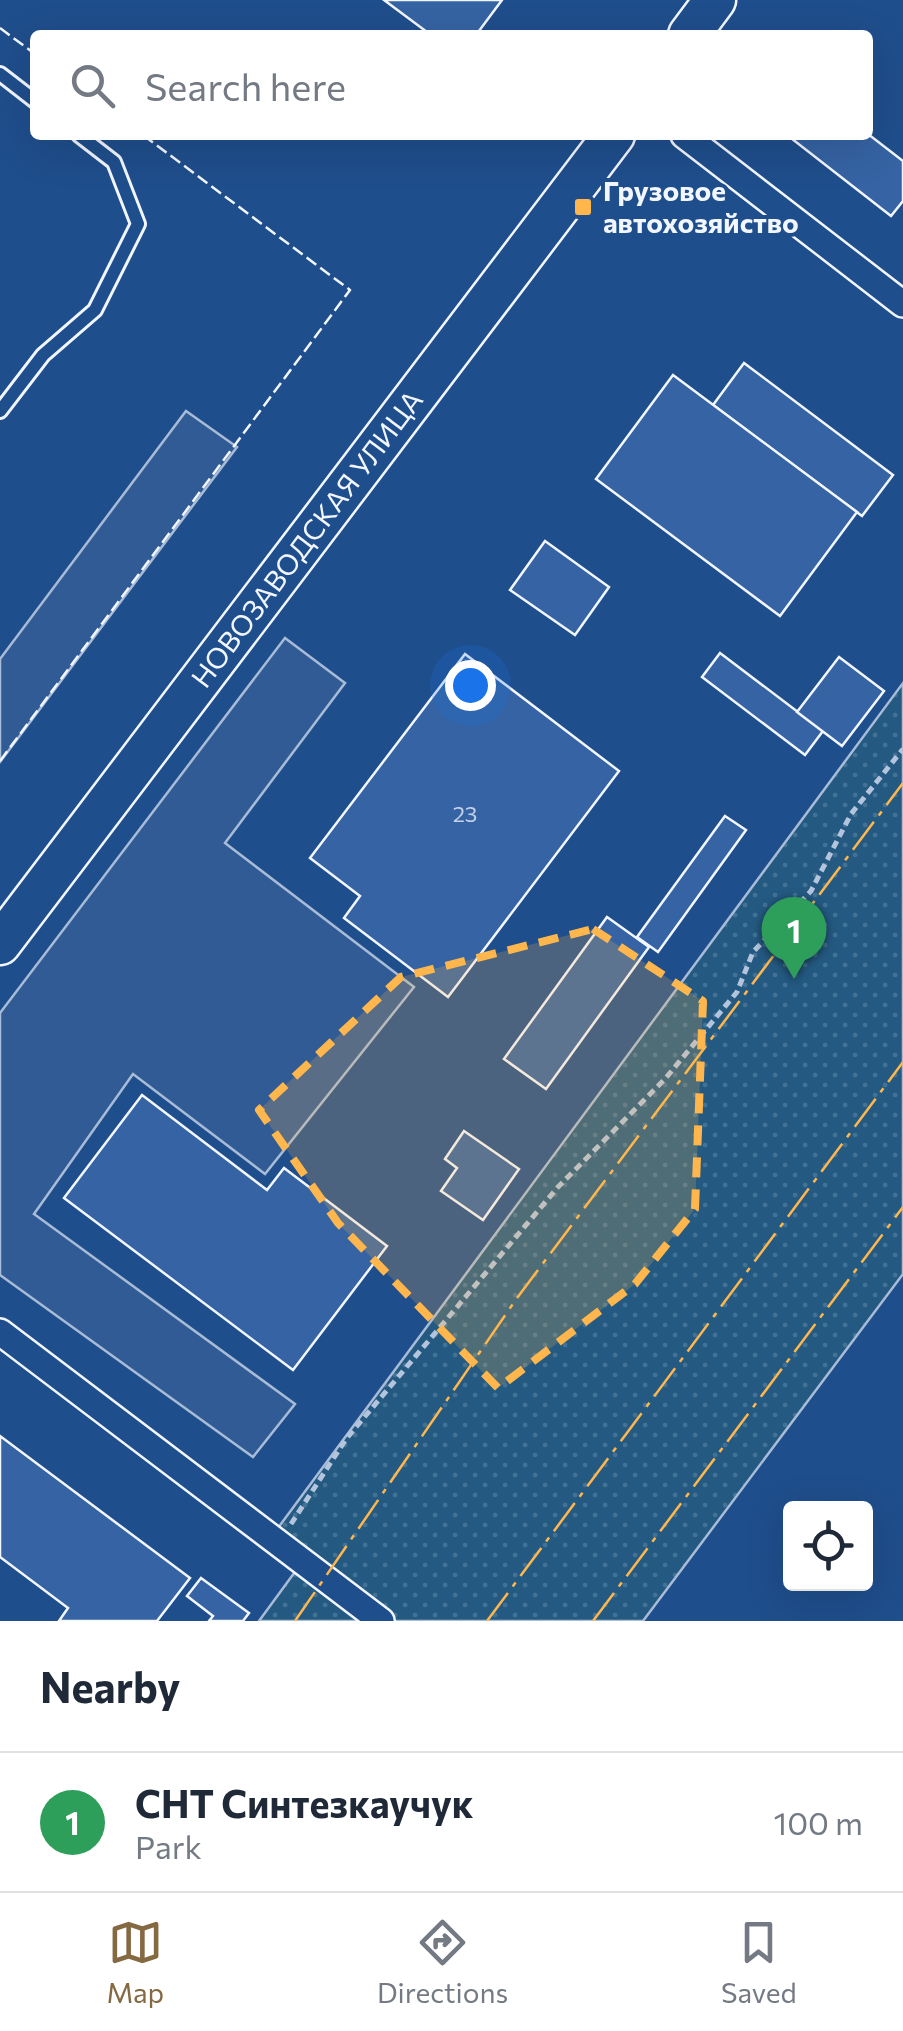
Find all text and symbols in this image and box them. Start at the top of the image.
search box [30,30,873,140]
icon: search [65,58,120,113]
text: Search here [145,62,346,109]
place label: Грузовое автохозяйство [603,173,799,239]
marker: Грузовое автохозяйство [572,196,594,218]
street label: НОВОЗАВОДСКАЯ УЛИЦА [183,383,429,694]
your location [445,660,496,711]
house number: 23 [453,800,477,827]
pin: 1 [762,896,826,979]
map controls [783,1501,873,1591]
button: locate [783,1501,873,1591]
text: Nearby [40,1660,180,1712]
text: СНТ Синтезкаучук [135,1779,474,1826]
text: 1 [65,1802,80,1842]
text: 100 m [774,1802,863,1842]
text: Park [135,1826,202,1866]
tab: Map [106,1915,164,2009]
tab: Directions [377,1915,508,2009]
tab: Saved [721,1915,797,2009]

